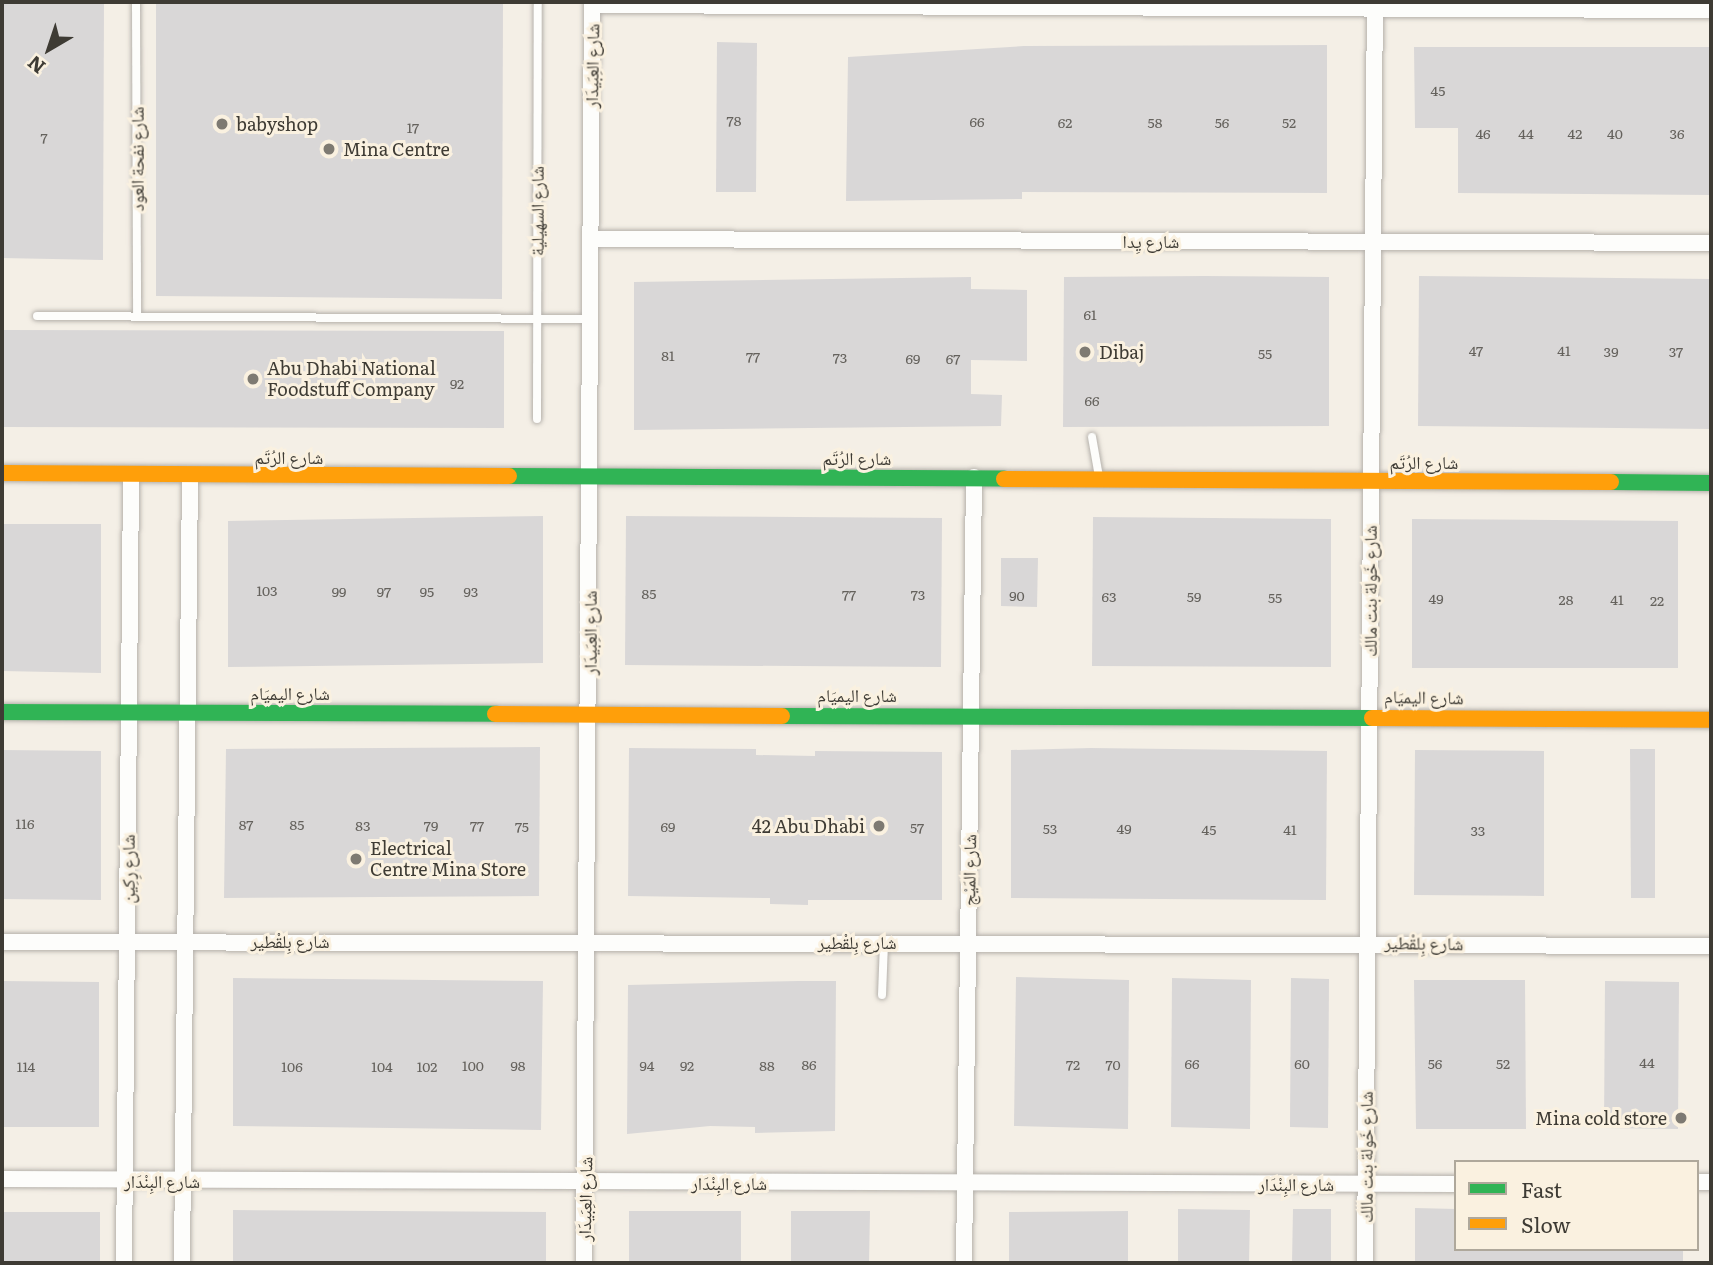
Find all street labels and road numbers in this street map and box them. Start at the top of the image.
street label: شارع العِبَيدَار [580,23,604,109]
street label: شارع نفحة العود [126,107,148,211]
street label: شارع السهيلية [526,166,548,256]
street label: شارع يِدا [1123,230,1179,252]
street label: شارع الرُتَم [255,446,323,468]
street label: شارع الرُتَم [823,447,891,469]
street label: شارع الرُتَم [1390,451,1458,473]
street label: شارع خَولة بنت مالك [1359,525,1381,657]
street label: شارع العِبَيدَار [579,591,601,675]
street label: شارع اليميَام [250,682,330,704]
street label: شارع اليميَام [817,684,897,706]
street label: شارع اليميَام [1384,686,1464,708]
street label: شارع رِكِين [117,834,139,904]
street label: شارع المَيْج [958,834,980,906]
street label: شارع بِلقْطير [250,930,330,952]
street label: شارع بِلقْطير [817,931,897,953]
street label: شارع بِلقْطير [1384,932,1464,954]
street label: شارع خَولة بنت مالك [1355,1091,1377,1223]
street label: شارع العِبَيدَار [573,1156,597,1242]
street label: شارع البِنْدَار [124,1170,200,1192]
street label: شارع البِنْدَار [691,1172,767,1194]
street label: شارع البِنْدَار [1258,1173,1334,1195]

